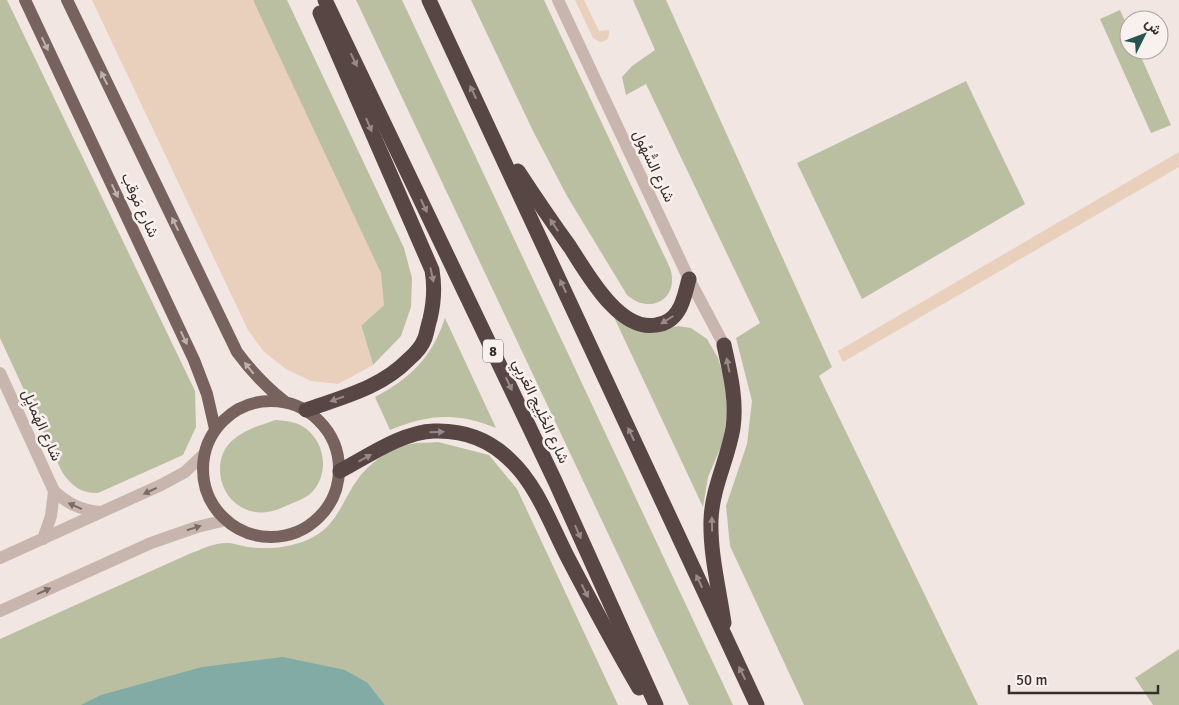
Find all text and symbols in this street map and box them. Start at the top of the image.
north arrow [1119,10,1169,60]
text: ش [1141,15,1165,39]
one-way arrow [42,37,50,51]
one-way arrow [350,53,358,67]
one-way arrow [100,70,108,85]
one-way arrow [469,85,477,100]
one-way arrow [365,118,373,133]
street label: شارع السُّهُول [628,127,679,206]
street label: شارع مَوقب [115,170,163,241]
one-way arrow [111,184,119,198]
one-way arrow [421,199,429,213]
one-way arrow [171,217,179,231]
one-way arrow [549,218,559,231]
one-way arrow [428,267,436,282]
one-way arrow [559,279,567,293]
one-way arrow [660,315,674,325]
one-way arrow [181,331,189,345]
road number: 8 [483,340,503,362]
street label: شارع الخَلِيج العَربِي [505,356,573,468]
one-way arrow [724,356,732,372]
one-way arrow [244,362,255,375]
one-way arrow [505,377,513,391]
street label: شارع الهَمايِل [16,386,66,465]
one-way arrow [329,396,344,403]
one-way arrow [627,427,635,441]
one-way arrow [430,428,446,436]
one-way arrow [358,453,372,462]
one-way arrow [143,487,157,495]
one-way arrow [68,502,82,510]
one-way arrow [707,516,715,532]
one-way arrow [187,524,202,532]
one-way arrow [574,525,582,539]
one-way arrow [695,574,703,588]
one-way arrow [581,584,589,598]
one-way arrow [37,586,51,594]
scale bar [1009,662,1158,694]
one-way arrow [738,666,746,680]
text: 50 m [1016,671,1047,689]

